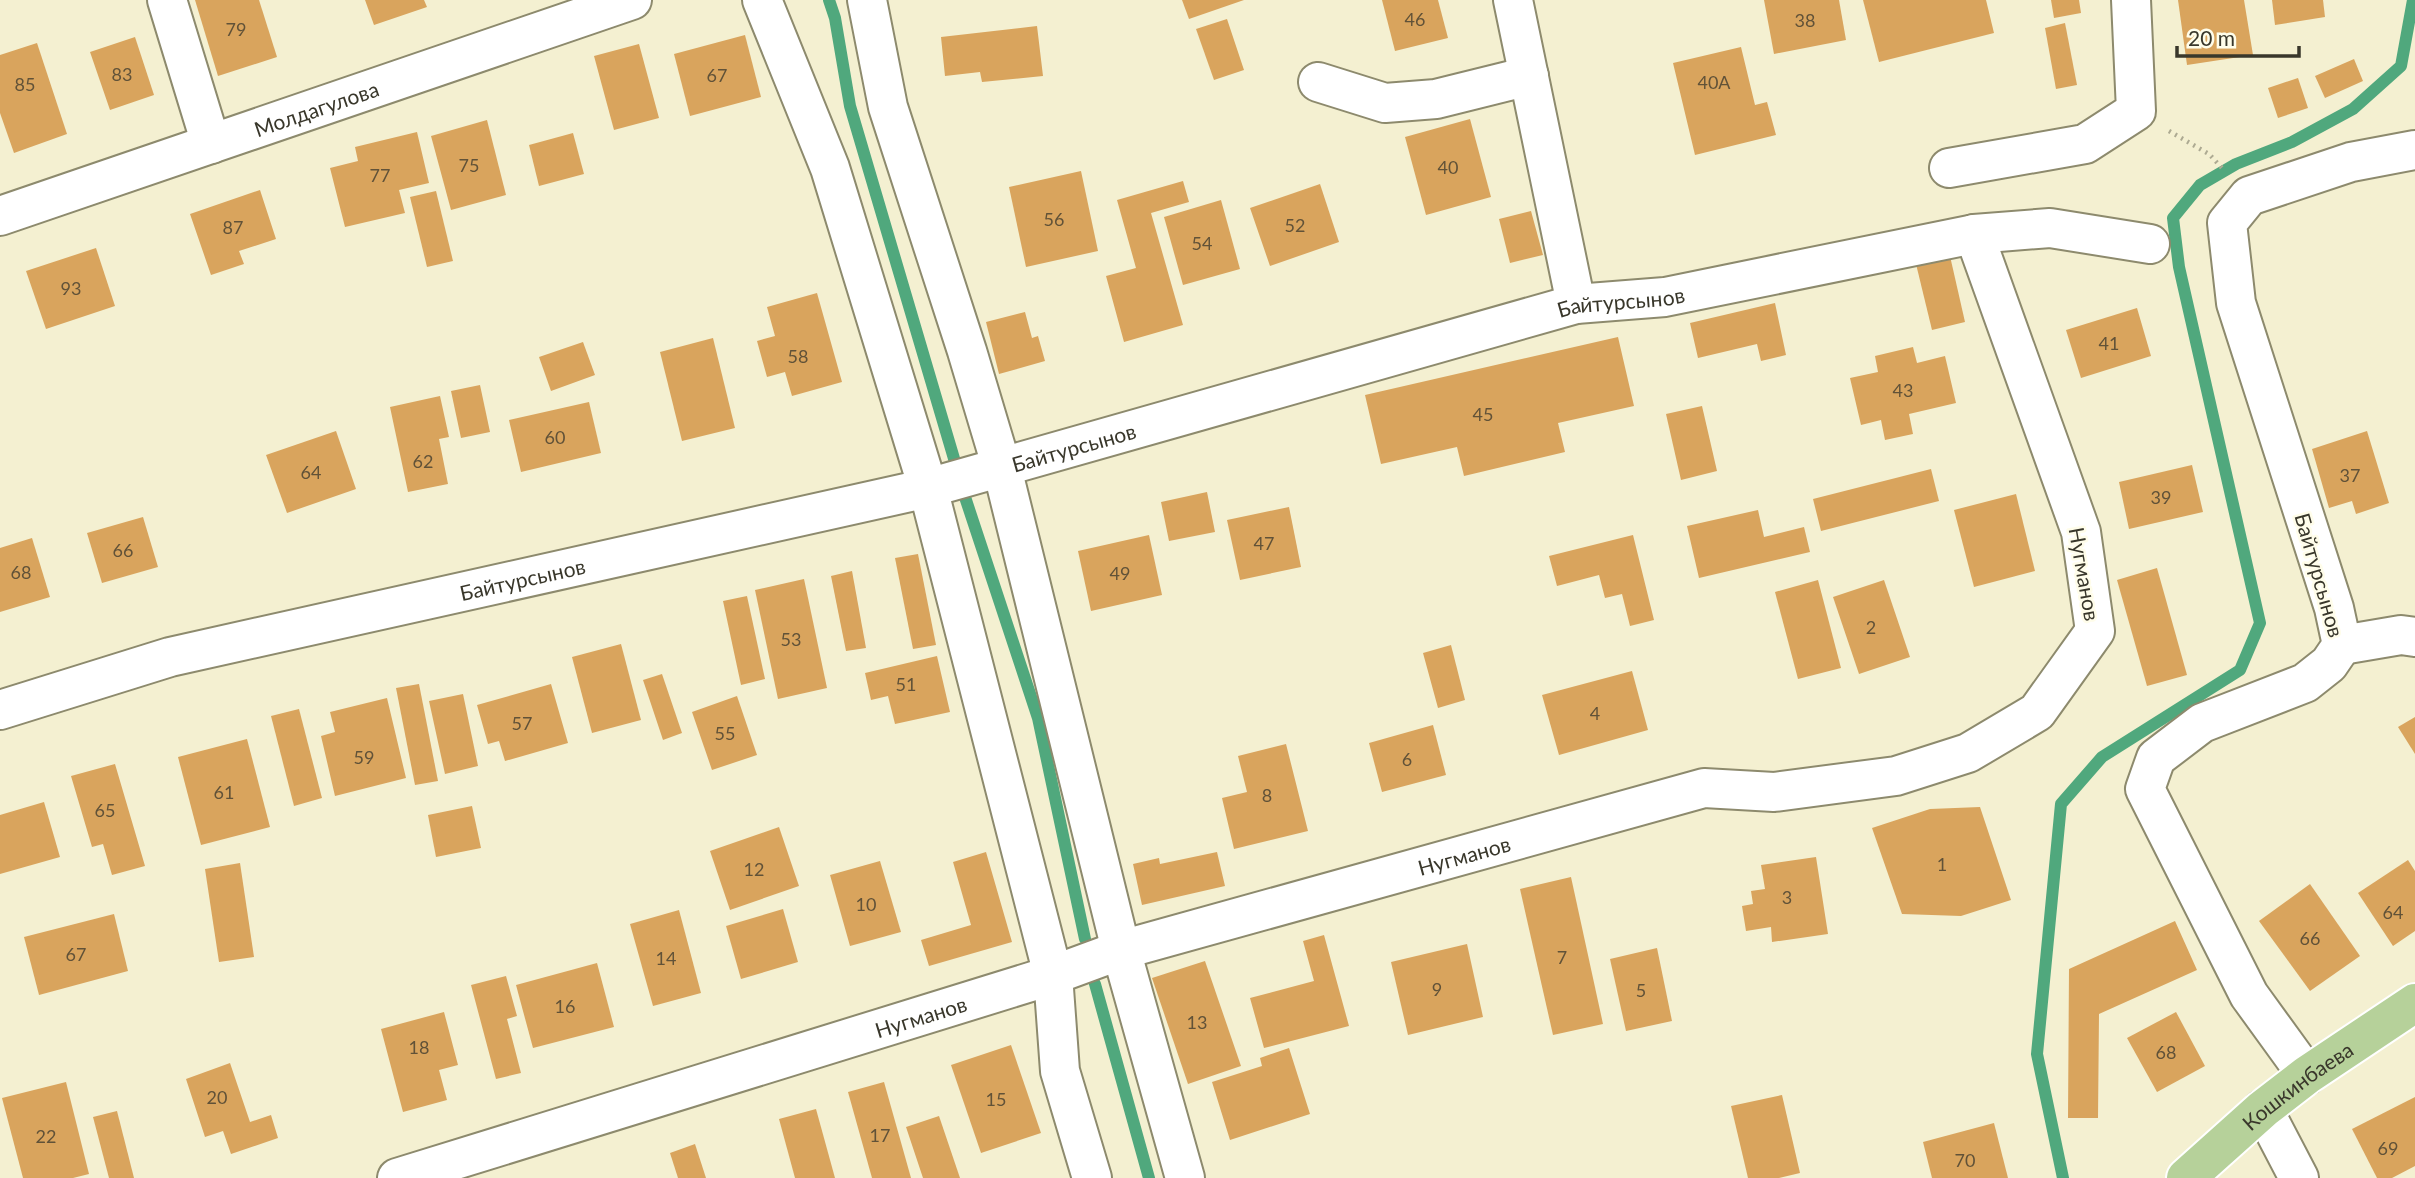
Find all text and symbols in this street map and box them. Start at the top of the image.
house number: 46 [1405,8,1425,30]
house number: 38 [1795,9,1815,31]
scale bar [2177,14,2300,58]
house number: 79 [226,18,246,40]
text: 20 m [2188,25,2235,50]
house number: 83 [112,63,132,85]
house number: 67 [707,64,727,86]
house number: 40А [1697,71,1731,93]
house number: 85 [15,73,35,95]
street label: Молдагулова [250,75,382,141]
house number: 75 [459,154,479,176]
house number: 40 [1438,156,1458,178]
house number: 77 [370,164,390,186]
house number: 56 [1044,208,1064,230]
house number: 52 [1285,214,1305,236]
house number: 87 [223,216,243,238]
house number: 54 [1192,232,1212,254]
house number: 93 [61,277,81,299]
street label: Байтурсынов [1554,281,1687,321]
house number: 41 [2099,332,2119,354]
house number: 58 [788,345,808,367]
house number: 43 [1893,379,1913,401]
house number: 45 [1473,403,1493,425]
street label: Байтурсынов [1009,417,1139,476]
house number: 60 [545,426,565,448]
house number: 62 [413,450,433,472]
house number: 64 [301,461,321,483]
house number: 37 [2340,464,2360,486]
house number: 39 [2151,486,2171,508]
street label: Байтурсынов [2290,510,2350,640]
street label: Нугманов [2064,525,2106,623]
house number: 47 [1254,532,1274,554]
house number: 66 [113,539,133,561]
street label: Байтурсынов [457,552,588,605]
house number: 68 [11,561,31,583]
house number: 49 [1110,562,1130,584]
house number: 2 [1866,616,1876,638]
house number: 53 [781,628,801,650]
house number: 51 [896,673,916,695]
house number: 4 [1590,702,1600,724]
house number: 57 [512,712,532,734]
house number: 55 [715,722,735,744]
house number: 59 [354,746,374,768]
house number: 6 [1402,748,1412,770]
house number: 61 [214,781,234,803]
house number: 8 [1262,784,1272,806]
house number: 65 [95,799,115,821]
street label: Нугманов [1415,830,1513,879]
house number: 1 [1937,853,1947,875]
house number: 12 [744,858,764,880]
house number: 3 [1782,886,1792,908]
house number: 10 [856,893,876,915]
house number: 64 [2383,901,2403,923]
house number: 66 [2300,927,2320,949]
house number: 67 [66,943,86,965]
house number: 7 [1557,946,1567,968]
house number: 14 [656,947,676,969]
house number: 9 [1432,978,1442,1000]
house number: 5 [1636,979,1646,1001]
street label: Нугманов [872,990,969,1042]
house number: 16 [555,995,575,1017]
house number: 13 [1187,1011,1207,1033]
house number: 18 [409,1036,429,1058]
street label: Кошкинбаева [2236,1036,2357,1135]
house number: 68 [2156,1041,2176,1063]
house number: 20 [207,1086,227,1108]
house number: 15 [986,1088,1006,1110]
house number: 17 [870,1124,890,1146]
house number: 22 [36,1125,56,1147]
house number: 69 [2378,1137,2398,1159]
house number: 70 [1955,1149,1975,1171]

